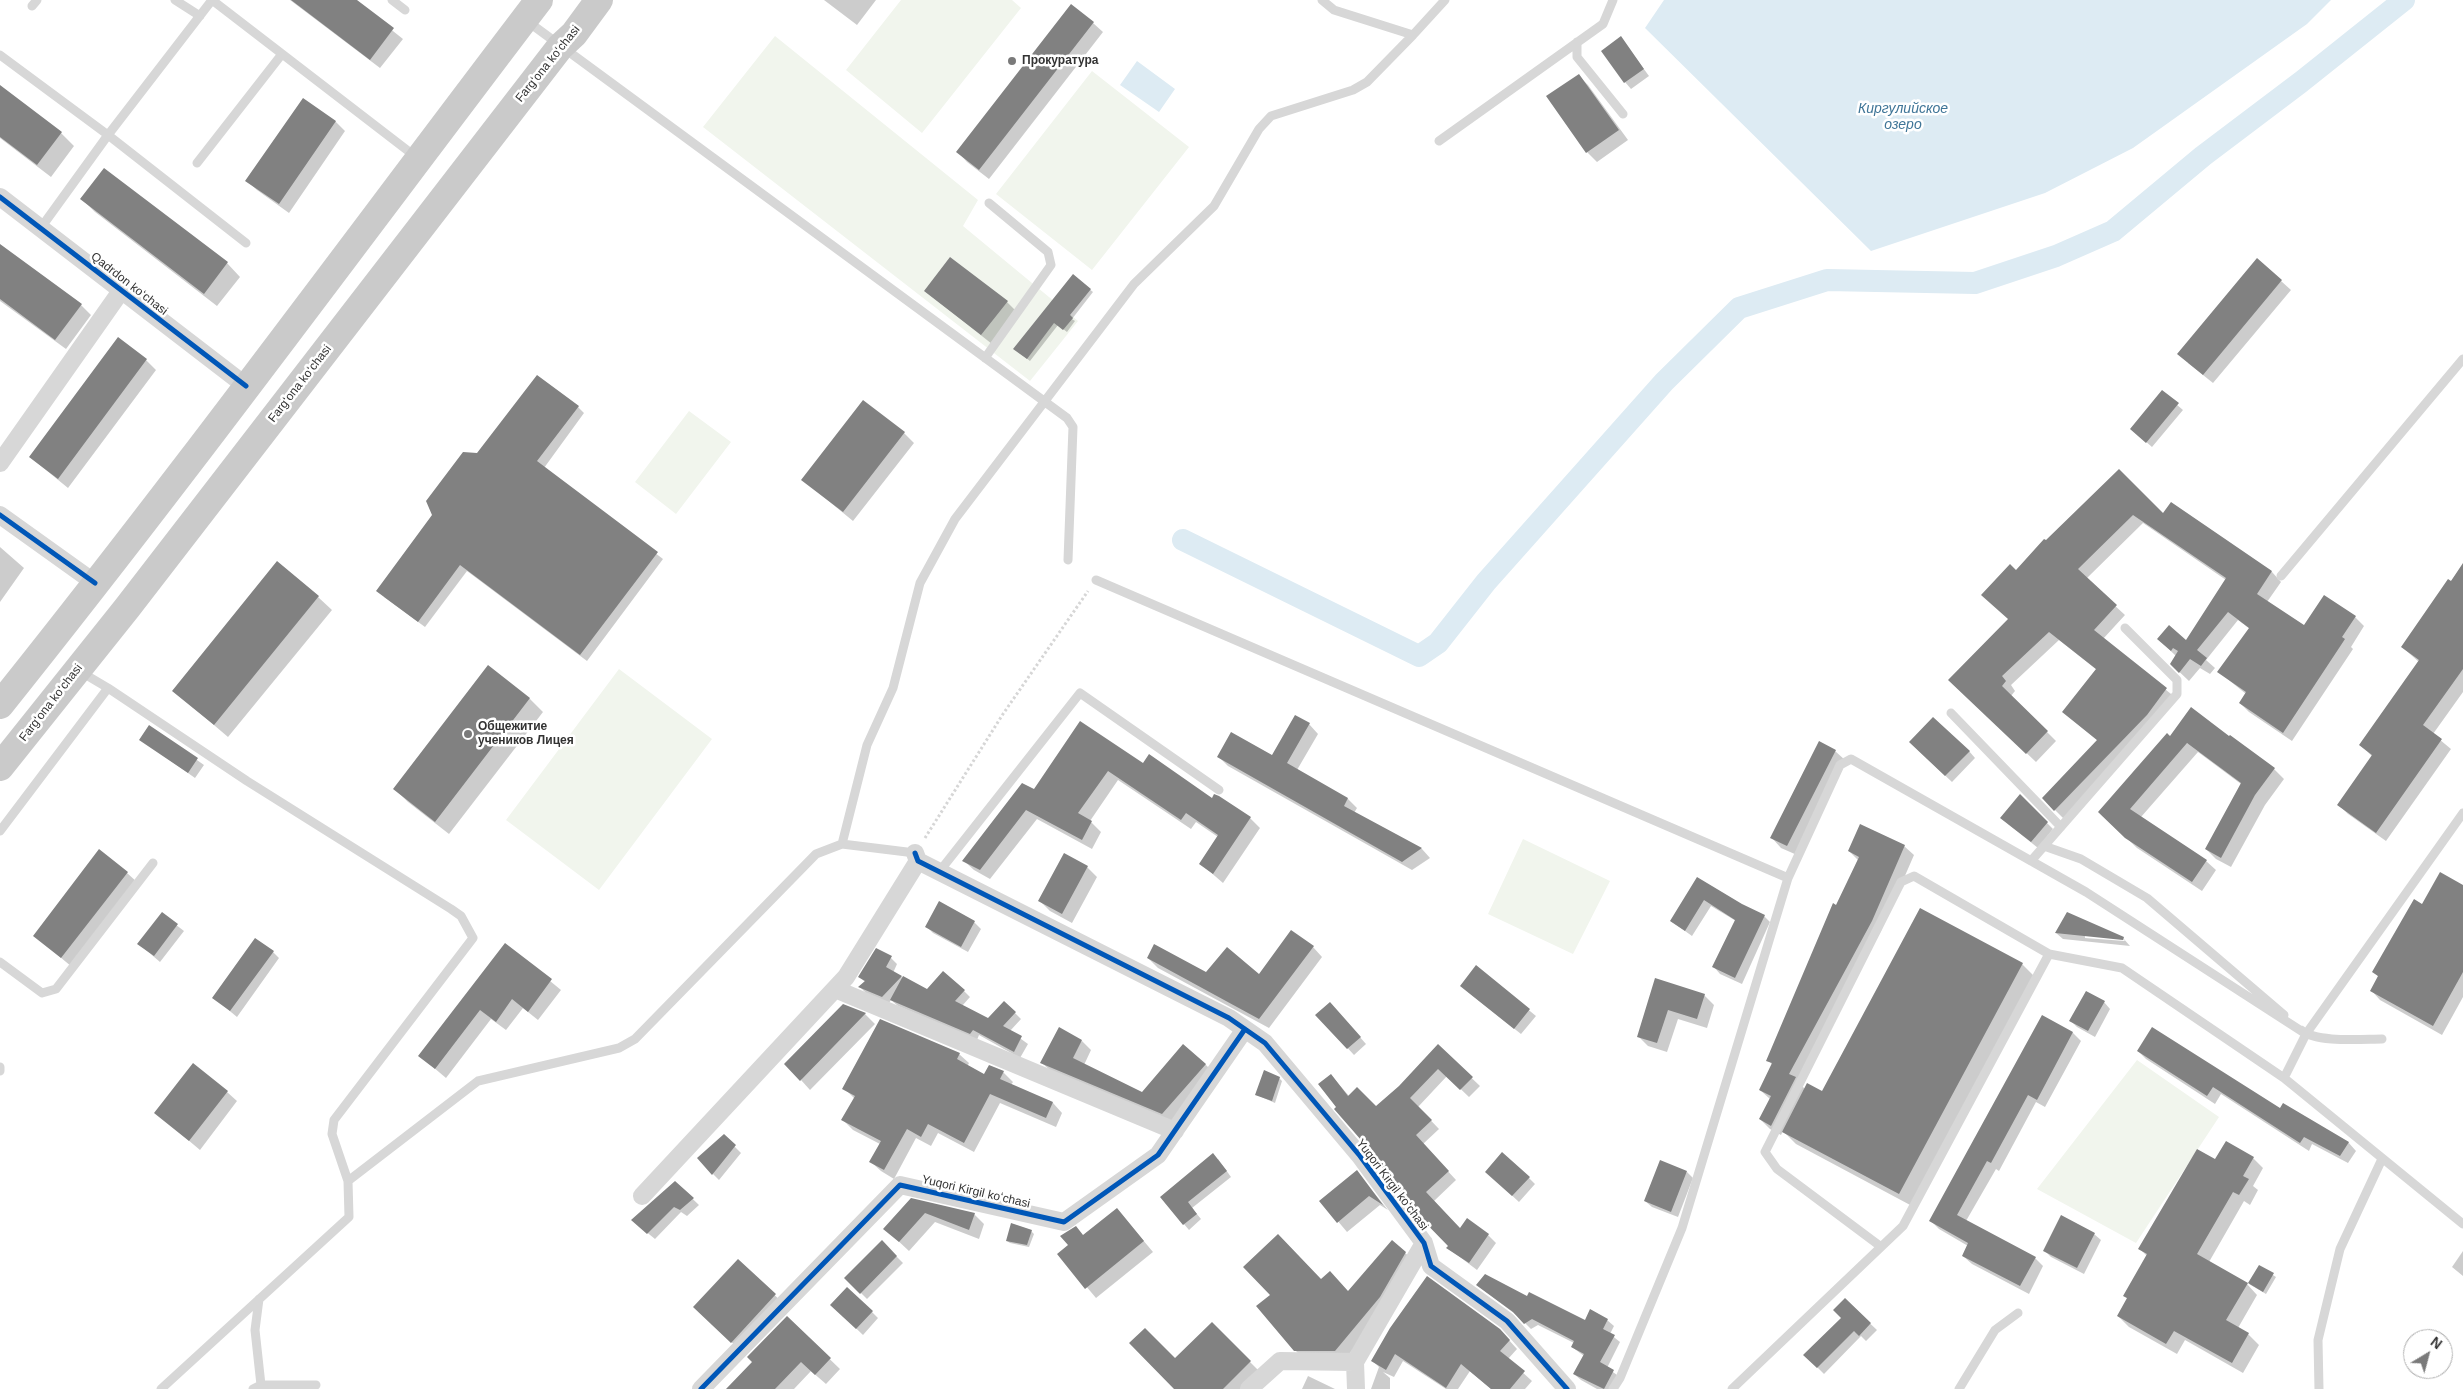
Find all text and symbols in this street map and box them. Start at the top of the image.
street label: Fargʻona koʻchasi [513,23,583,105]
place label: Прокуратура [1022,54,1099,68]
marker: Прокуратура [1006,55,1018,67]
water label: Киргулийское озеро [1858,101,1948,134]
street label: Qadrdon koʻchasi [88,250,170,318]
street label: Fargʻona koʻchasi [265,343,335,425]
street label: Fargʻona koʻchasi [16,662,86,744]
place label: Общежитие учеников Лицея [478,720,574,748]
marker: Общежитие учеников Лицея [462,728,474,740]
street label: Yuqori Kirgil koʻchasi [1353,1136,1431,1234]
street label: Yuqori Kirgil koʻchasi [920,1173,1032,1211]
north arrow [2403,1329,2453,1379]
text: N [2428,1333,2445,1352]

